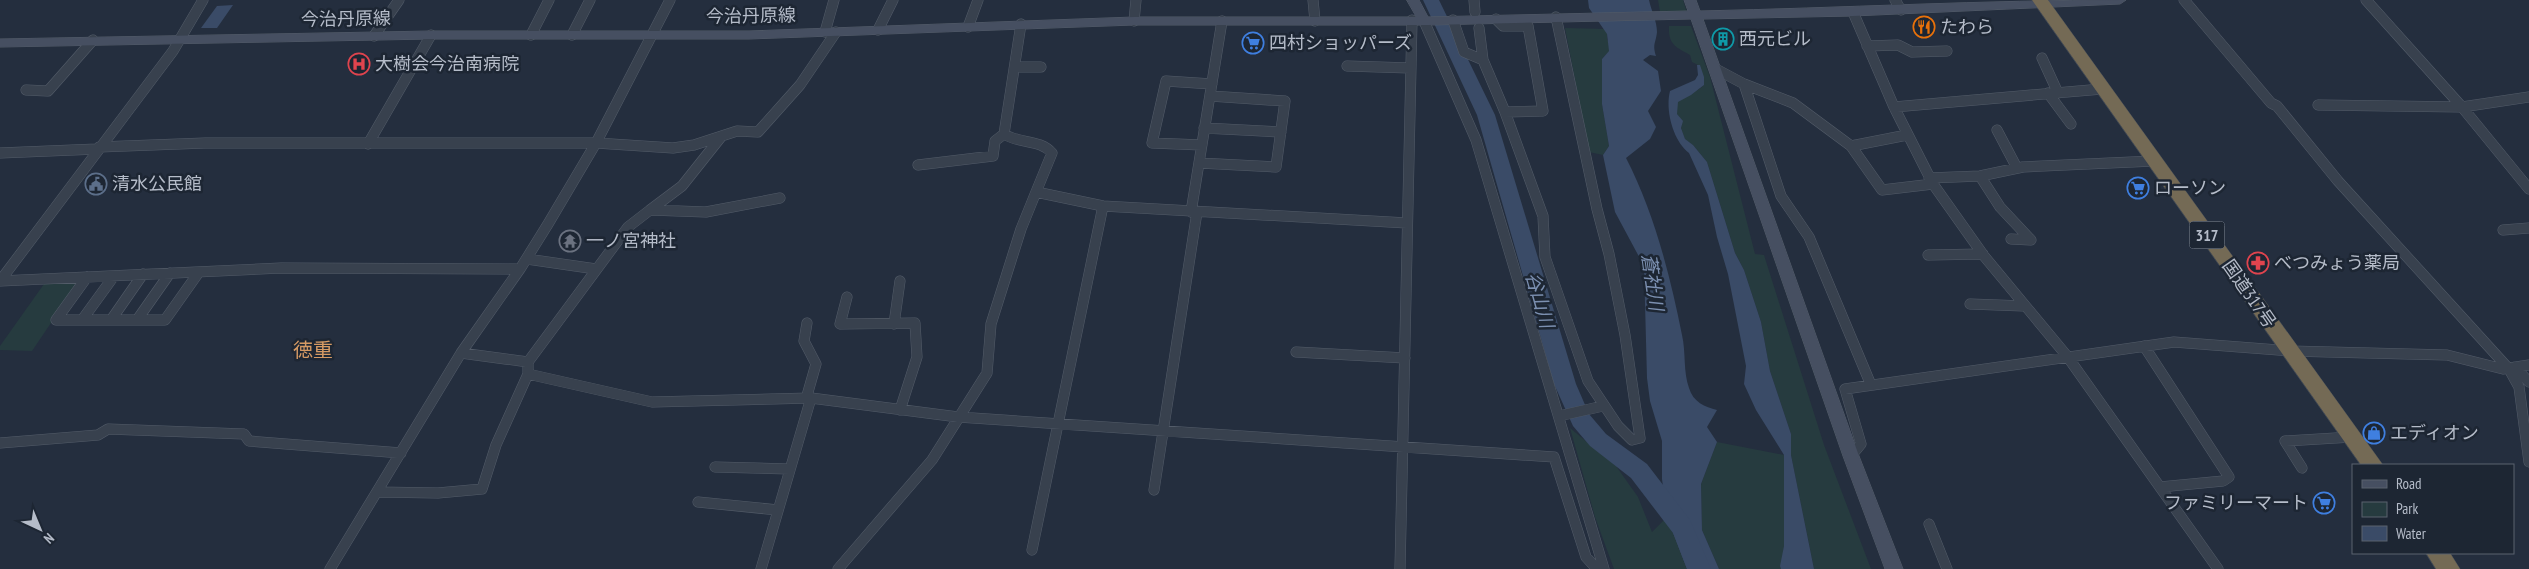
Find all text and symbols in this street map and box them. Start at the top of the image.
street label: 今治丹原線 [706,3,796,28]
street label: 今治丹原線 [301,6,391,31]
restaurant icon: たわら [1912,15,1936,39]
place label: たわら [1940,15,1994,38]
building icon: 西元ビル [1711,27,1735,51]
place label: 西元ビル [1739,27,1811,50]
supermarket icon: 四村ショッパーズ [1241,31,1265,55]
place label: 四村ショッパーズ [1269,31,1412,54]
hospital icon: 大樹会今治南病院 [347,52,371,76]
place label: 大樹会今治南病院 [375,52,519,75]
public building icon: 清水公民館 [84,172,108,196]
place label: 清水公民館 [112,172,202,195]
supermarket icon: ローソン [2126,176,2150,200]
place label: ローソン [2154,176,2226,199]
road number: 317 [2190,222,2224,248]
temple icon: 一ノ宮神社 [558,229,582,253]
place label: 一ノ宮神社 [586,229,676,252]
pharmacy icon: べつみょう薬局 [2246,251,2270,275]
place label: べつみょう薬局 [2274,251,2400,274]
water label: 蒼社川 [1637,252,1669,314]
street label: 国道317号 [2218,255,2281,332]
water label: 谷山川 [1521,269,1560,333]
district label: 徳重 [293,337,333,363]
shop icon: エディオン [2362,421,2386,445]
place label: エディオン [2390,421,2479,444]
legend [2352,464,2514,554]
text: Road [2396,474,2422,493]
place label: ファミリーマート [2164,491,2308,514]
supermarket icon: ファミリーマート [2312,491,2336,515]
text: Park [2396,499,2418,518]
north arrow [15,504,65,554]
text: Water [2396,524,2427,543]
text: N [40,529,58,547]

